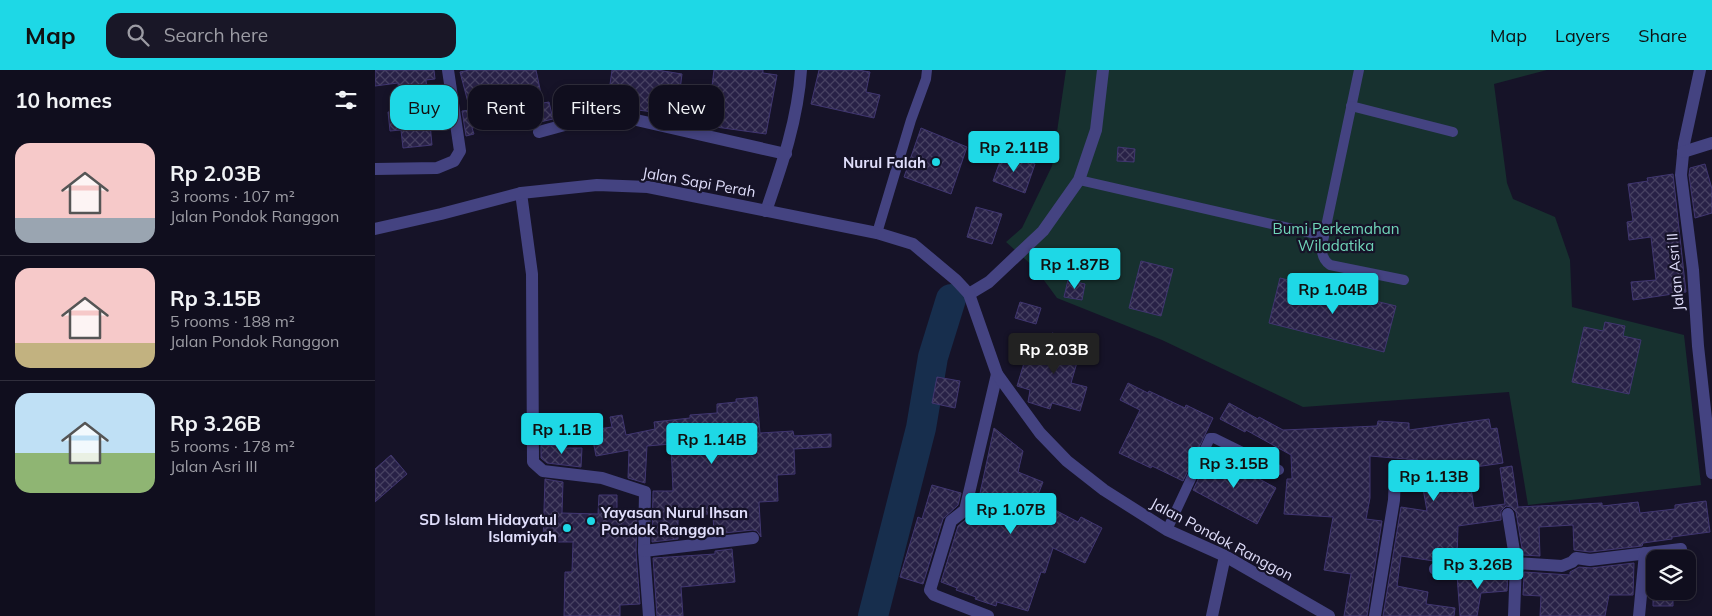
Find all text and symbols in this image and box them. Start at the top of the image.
search box [106,13,456,58]
text: Map [25,20,76,50]
icon: search [124,21,152,49]
text: Search here [164,23,268,47]
text: Map [1490,24,1527,47]
text: Layers [1555,24,1610,47]
text: Share [1638,24,1687,47]
chip: Buy [390,85,458,130]
chip: Rent [468,85,543,130]
chip: Filters [553,85,639,130]
chip: New [649,85,724,130]
icon: filters [332,86,360,114]
text: 10 homes [15,87,112,113]
pin: Rp 2.11B [962,131,1066,173]
text: Rp 2.11B [979,137,1049,157]
place label: Nurul Falah [843,153,926,172]
marker: Nurul Falah [930,156,942,168]
text: Rp 2.03B [170,160,261,186]
icon: home [55,163,115,223]
street label: Jalan Sapi Perah [641,163,757,201]
text: 3 rooms · 107 m² [170,186,295,206]
text: Jalan Pondok Ranggon [170,206,339,226]
park label: Bumi Perkemahan Wiladatika [1273,219,1400,255]
street label: Jalan Asri II [1662,232,1688,312]
pin: Rp 1.87B [1023,248,1127,290]
text: Rp 1.87B [1040,254,1110,274]
pin: Rp 1.04B [1281,272,1385,315]
text: Rp 1.04B [1298,279,1368,299]
text: Rp 3.15B [170,285,261,311]
icon: home [55,288,115,348]
text: 5 rooms · 188 m² [170,311,295,331]
text: Jalan Pondok Ranggon [170,331,339,351]
pin: Rp 2.03B [1002,332,1106,375]
text: Rp 2.03B [1019,339,1089,359]
text: Rp 3.26B [170,410,261,436]
pin: Rp 1.1B [516,412,608,455]
icon: home [55,413,115,473]
text: Rp 1.1B [532,419,592,439]
pin: Rp 1.14B [660,422,764,465]
text: Rp 1.14B [677,429,747,449]
text: 5 rooms · 178 m² [170,436,295,456]
pin: Rp 3.15B [1182,446,1286,489]
text: Rp 3.15B [1199,453,1269,473]
text: Jalan Asri III [170,456,258,476]
pin: Rp 1.13B [1382,460,1486,502]
text: Rp 1.13B [1399,466,1469,486]
pin: Rp 1.07B [959,492,1063,535]
street label: Jalan Pondok Ranggon [1147,493,1297,585]
text: Rp 1.07B [976,499,1046,519]
place label: Yayasan Nurul Ihsan Pondok Ranggon [600,503,748,539]
place label: SD Islam Hidayatul Islamiyah [419,510,557,546]
marker: Yayasan Nurul Ihsan Pondok Ranggon [585,515,597,527]
marker: SD Islam Hidayatul Islamiyah [561,522,573,534]
pin: Rp 3.26B [1426,548,1530,590]
map controls [1646,550,1696,600]
button: layers [1646,550,1696,600]
text: Rp 3.26B [1443,554,1513,574]

